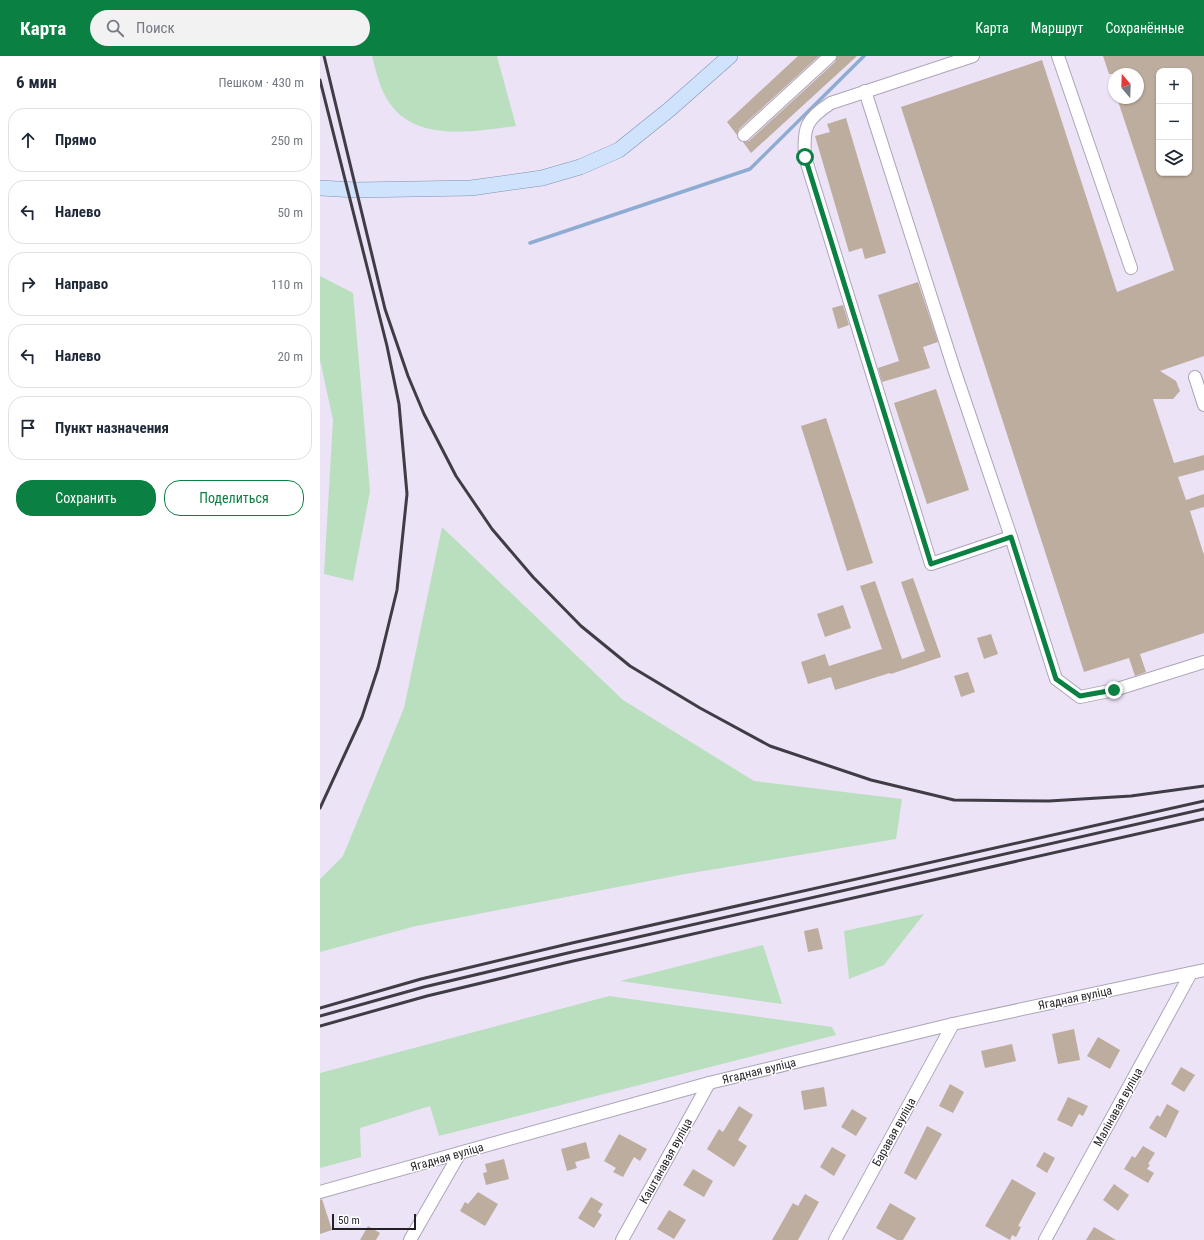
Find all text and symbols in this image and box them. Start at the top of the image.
search box [90,10,370,46]
text: Карта [20,17,66,40]
icon: search [104,17,126,39]
text: Поиск [136,19,175,37]
text: Карта [975,20,1009,36]
text: Маршрут [1031,20,1083,36]
text: Сохранённые [1105,20,1184,36]
north arrow [1108,68,1144,104]
map controls [1156,68,1192,176]
button: + [1156,68,1192,104]
text: 6 мин [16,72,57,92]
text: Пешком · 430 m [218,75,304,90]
button: − [1156,104,1192,140]
icon: ahead [17,129,39,151]
text: Прямо [55,131,96,149]
text: 250 m [271,133,303,148]
button: layers [1156,140,1192,176]
route start [796,148,814,166]
icon: left [17,201,39,223]
text: Налево [55,203,101,221]
text: 50 m [277,205,303,220]
icon: right [17,273,39,295]
text: Направо [55,275,108,293]
text: 110 m [271,277,303,292]
icon: left [17,345,39,367]
text: Налево [55,347,101,365]
text: 20 m [277,349,303,364]
icon: arrive [17,417,39,439]
text: Пункт назначения [55,419,169,437]
button: Сохранить [16,480,156,516]
button: Поделиться [164,480,304,516]
route end [1105,681,1123,699]
street label: Ягадная вуліца [1037,983,1114,1013]
street label: Ягадная вуліца [721,1055,798,1087]
street label: Малінавая вуліца [1091,1065,1145,1149]
street label: Баравая вуліца [869,1095,919,1169]
street label: Каштанавая вуліца [637,1116,695,1206]
street label: Ягадная вуліца [409,1140,485,1174]
scale bar [332,1212,416,1231]
text: 50 m [338,1214,360,1227]

